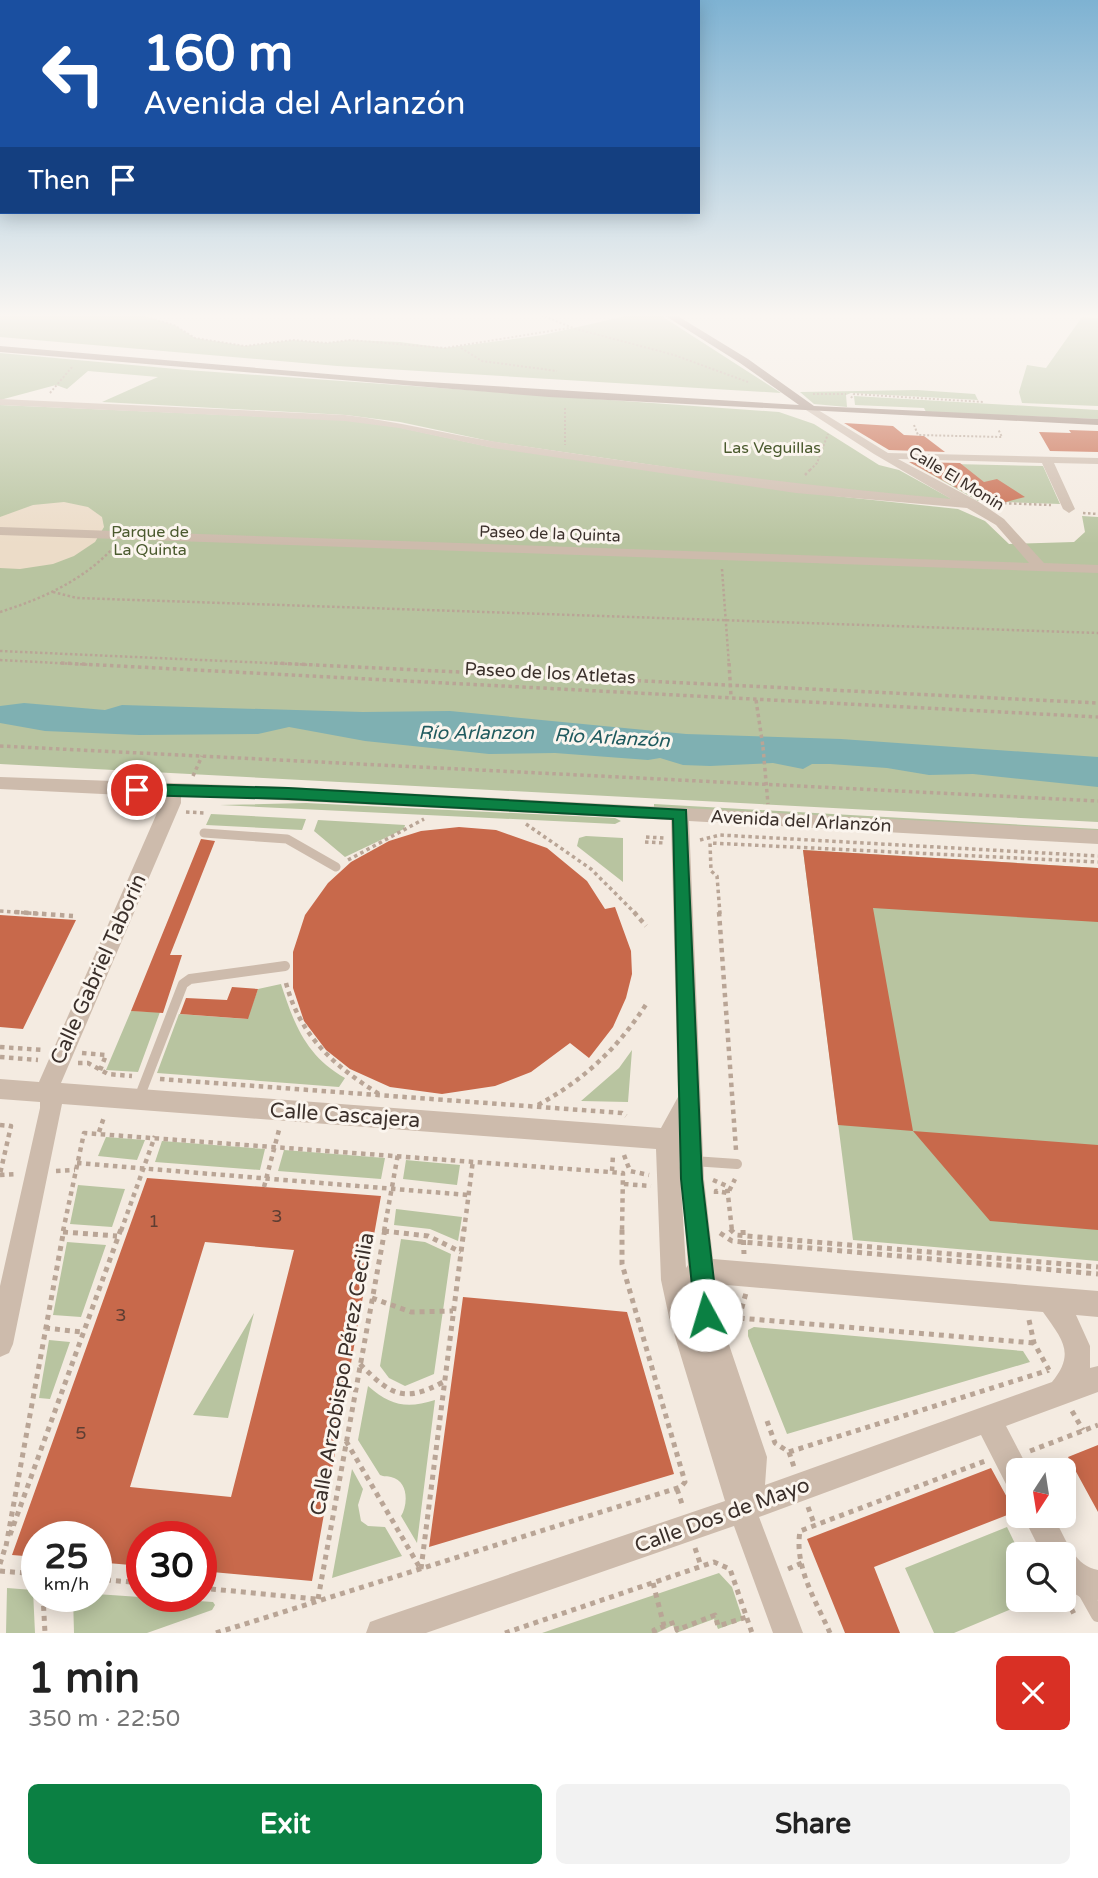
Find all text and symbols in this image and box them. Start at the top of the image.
text: 160 m [143,25,293,84]
icon: left [28,28,119,119]
text: Avenida del Arlanzón [143,85,465,123]
icon: arrive [104,161,142,199]
text: Then [28,165,90,196]
park label: Las Veguillas [723,438,821,458]
street label: Calle El Monín [905,442,1008,515]
park label: Parque de La Quinta [111,522,189,560]
street label: Paseo de la Quinta [479,522,621,546]
street label: Paseo de los Atletas [464,658,636,688]
water label: Río Arlanzon [418,722,534,744]
water label: Río Arlanzón [554,724,671,752]
pin [107,760,167,820]
icon: arrive [118,771,156,809]
street label: Avenida del Arlanzón [710,805,892,837]
street label: Calle Gabriel Taborín [45,870,152,1068]
street label: Calle Cascajera [269,1098,421,1133]
house number: 3 [271,1205,283,1227]
house number: 1 [148,1210,160,1232]
street label: Calle Arzobispo Pérez Cecilia [305,1231,380,1518]
position arrow [669,1278,743,1352]
house number: 3 [115,1304,127,1326]
house number: 5 [75,1422,87,1444]
north arrow [1006,1458,1076,1528]
map controls [1006,1458,1076,1612]
street label: Calle Dos de Mayo [631,1472,813,1559]
speed limit sign: 30 [126,1521,217,1612]
text: 25 [45,1536,88,1578]
button: search [1006,1542,1076,1612]
text: km/h [44,1573,89,1595]
text: 1 min [28,1653,140,1704]
button: close [996,1656,1070,1730]
text: 350 m · 22:50 [28,1705,180,1733]
button: Exit [28,1784,542,1864]
button: Share [556,1784,1070,1864]

